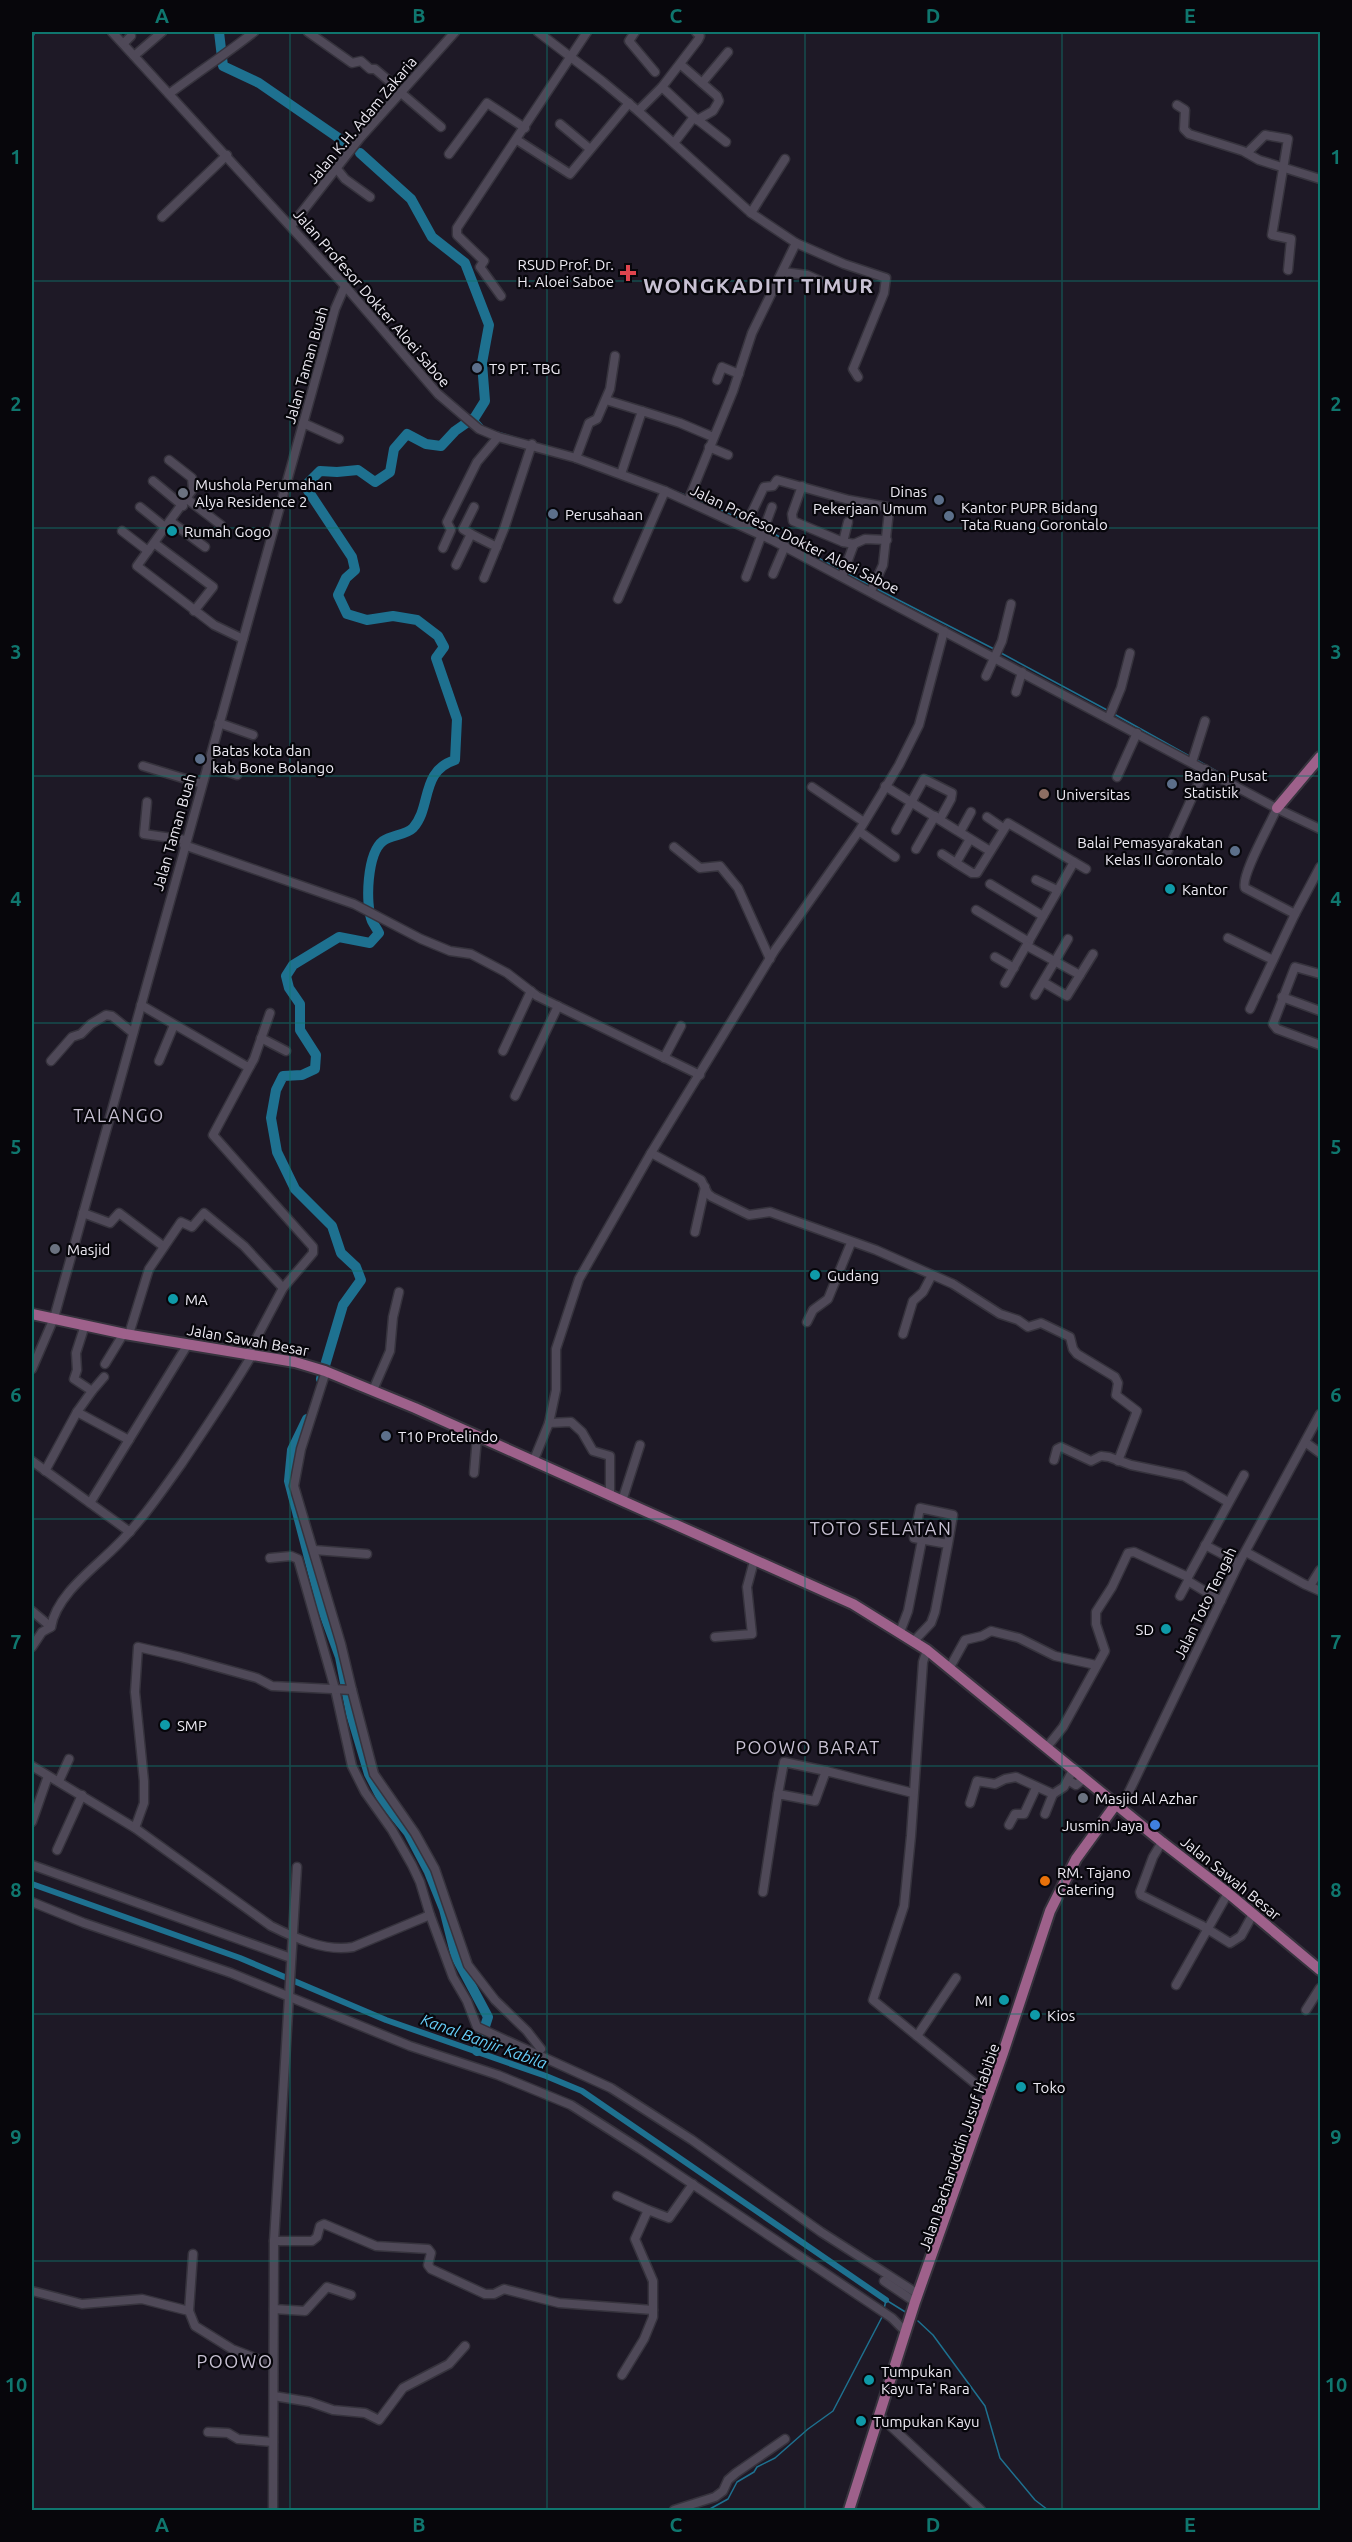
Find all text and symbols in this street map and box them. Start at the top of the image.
text: A [155,4,169,27]
text: B [412,4,426,27]
text: C [670,4,683,27]
text: D [926,4,940,27]
text: E [1184,4,1196,27]
street label: Jalan K.H. Adam Zakaria [304,53,420,187]
text: 1 [10,145,22,168]
text: 1 [1330,145,1342,168]
street label: Jalan Profesor Dokter Aloei Saboe [290,206,454,390]
place label: RSUD Prof. Dr. H. Aloei Saboe [517,256,614,290]
marker: RSUD Prof. Dr. H. Aloei Saboe [619,264,637,282]
district label: WONGKADITI TIMUR [643,273,875,297]
street label: Jalan Taman Buah [281,304,331,426]
place label: T9 PT. TBG [489,360,561,377]
marker: T9 PT. TBG [470,361,484,375]
text: 2 [10,392,22,415]
text: 2 [1330,392,1342,415]
place label: Mushola Perumahan Alya Residence 2 [195,476,332,510]
street label: Jalan Profesor Dokter Aloei Saboe [688,481,902,597]
place label: Dinas Pekerjaan Umum [813,483,927,517]
marker: Mushola Perumahan Alya Residence 2 [176,486,190,500]
marker: Dinas Pekerjaan Umum [932,493,946,507]
place label: Kantor PUPR Bidang Tata Ruang Gorontalo [961,499,1108,533]
place label: Perusahaan [565,506,643,523]
marker: Perusahaan [546,507,560,521]
marker: Kantor PUPR Bidang Tata Ruang Gorontalo [942,509,956,523]
place label: Rumah Gogo [184,523,271,540]
marker: Rumah Gogo [165,524,179,538]
text: 3 [10,640,22,663]
text: 3 [1330,640,1342,663]
place label: Batas kota dan kab Bone Bolango [212,742,334,776]
marker: Batas kota dan kab Bone Bolango [193,752,207,766]
place label: Badan Pusat Statistik [1184,767,1267,801]
street label: Jalan Taman Buah [149,771,199,893]
marker: Badan Pusat Statistik [1165,777,1179,791]
place label: Universitas [1056,786,1130,803]
marker: Universitas [1037,787,1051,801]
place label: Balai Pemasyarakatan Kelas II Gorontalo [1077,834,1223,868]
marker: Balai Pemasyarakatan Kelas II Gorontalo [1228,844,1242,858]
place label: Kantor [1182,881,1228,898]
marker: Kantor [1163,882,1177,896]
text: 4 [10,887,22,910]
text: 4 [1330,887,1342,910]
district label: TALANGO [73,1105,165,1125]
text: 5 [10,1135,22,1158]
text: 5 [1330,1135,1342,1158]
place label: Masjid [67,1241,110,1258]
marker: Masjid [48,1242,62,1256]
place label: Gudang [827,1267,879,1284]
marker: Gudang [808,1268,822,1282]
place label: MA [185,1291,208,1308]
marker: MA [166,1292,180,1306]
street label: Jalan Sawah Besar [186,1321,311,1359]
text: 6 [10,1383,22,1406]
text: 6 [1330,1383,1342,1406]
place label: T10 Protelindo [398,1428,498,1445]
marker: T10 Protelindo [379,1429,393,1443]
district label: TOTO SELATAN [810,1518,952,1538]
street label: Jalan Toto Tengah [1170,1544,1240,1662]
place label: SD [1136,1621,1154,1638]
marker: SD [1159,1622,1173,1636]
text: 7 [10,1630,22,1653]
text: 7 [1330,1630,1342,1653]
place label: SMP [177,1717,207,1734]
marker: SMP [158,1718,172,1732]
district label: POOWO BARAT [735,1737,881,1757]
place label: Masjid Al Azhar [1095,1790,1198,1807]
marker: Masjid Al Azhar [1076,1791,1090,1805]
place label: Jusmin Jaya [1062,1817,1143,1834]
marker: Jusmin Jaya [1148,1818,1162,1832]
street label: Jalan Sawah Besar [1178,1833,1285,1924]
place label: RM. Tajano Catering [1057,1864,1131,1898]
marker: RM. Tajano Catering [1038,1874,1052,1888]
text: 8 [10,1878,22,1901]
text: 8 [1330,1878,1342,1901]
place label: MI [975,1992,992,2009]
marker: MI [997,1993,1011,2007]
place label: Kios [1047,2007,1075,2024]
marker: Kios [1028,2008,1042,2022]
water label: Kanal Banjir Kabila [419,2010,550,2072]
street label: Jalan Bacharuddin Jusuf Habibie [915,2041,1003,2253]
place label: Toko [1033,2079,1065,2096]
marker: Toko [1014,2080,1028,2094]
text: 9 [10,2125,22,2148]
text: 9 [1330,2125,1342,2148]
district label: POOWO [197,2351,273,2371]
place label: Tumpukan Kayu Ta' Rara [881,2363,970,2397]
text: 10 [5,2373,27,2396]
marker: Tumpukan Kayu Ta' Rara [862,2373,876,2387]
text: 10 [1325,2373,1347,2396]
place label: Tumpukan Kayu [873,2413,980,2430]
marker: Tumpukan Kayu [854,2414,868,2428]
text: A [155,2513,169,2536]
text: B [412,2513,426,2536]
text: C [670,2513,683,2536]
text: D [926,2513,940,2536]
text: E [1184,2513,1196,2536]

